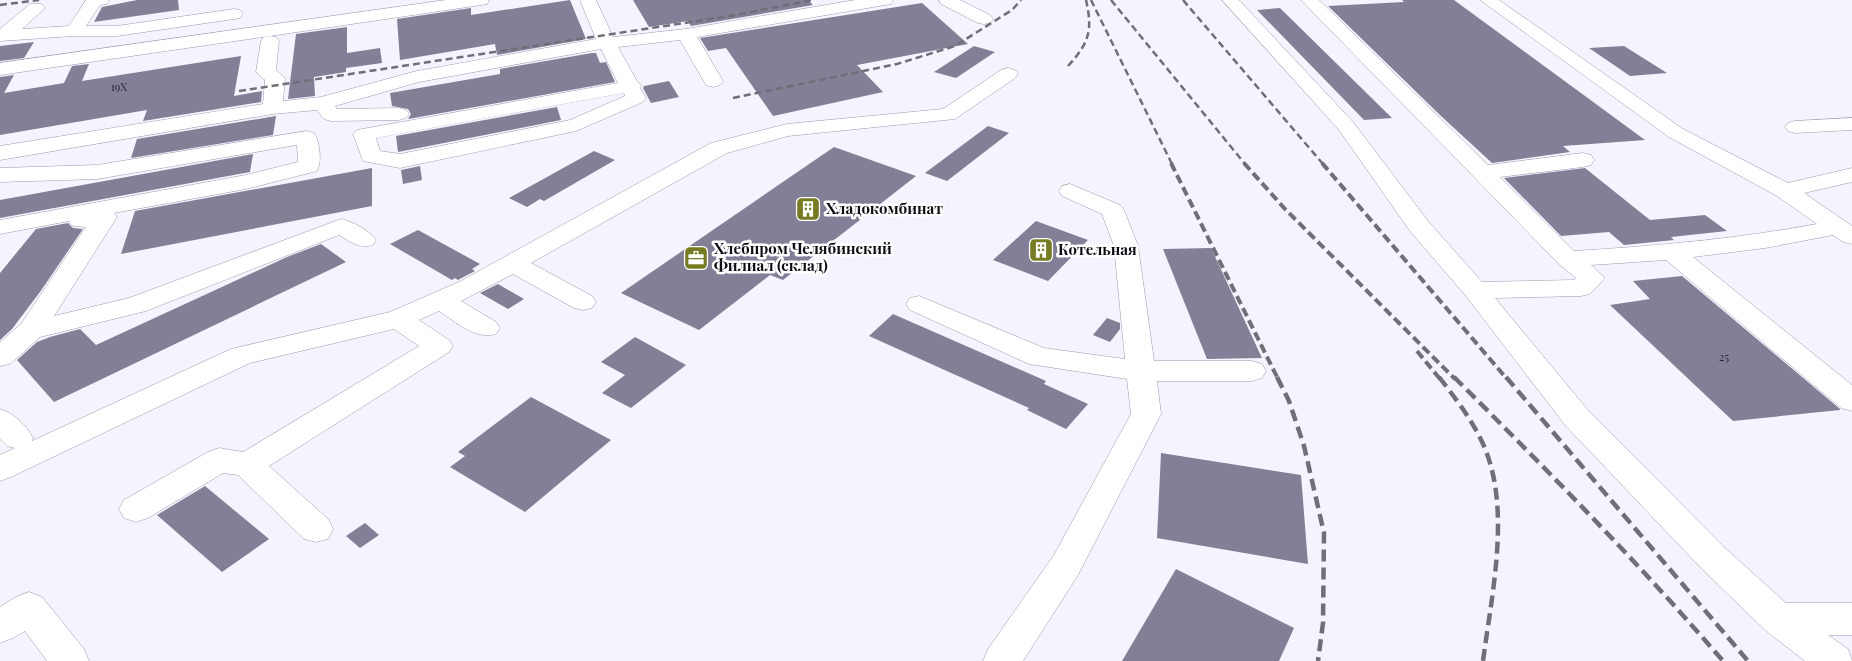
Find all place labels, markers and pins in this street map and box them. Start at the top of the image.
building icon: Хладокомбинат [795,196,821,222]
place label: Хладокомбинат [826,198,943,218]
building icon: Котельная [1028,237,1054,263]
place label: Хлебпром Челябинский Филиал (склад) [714,238,892,275]
place label: Котельная [1058,239,1137,259]
office icon: Хлебпром Челябинский Филиал (склад) [683,245,709,271]

